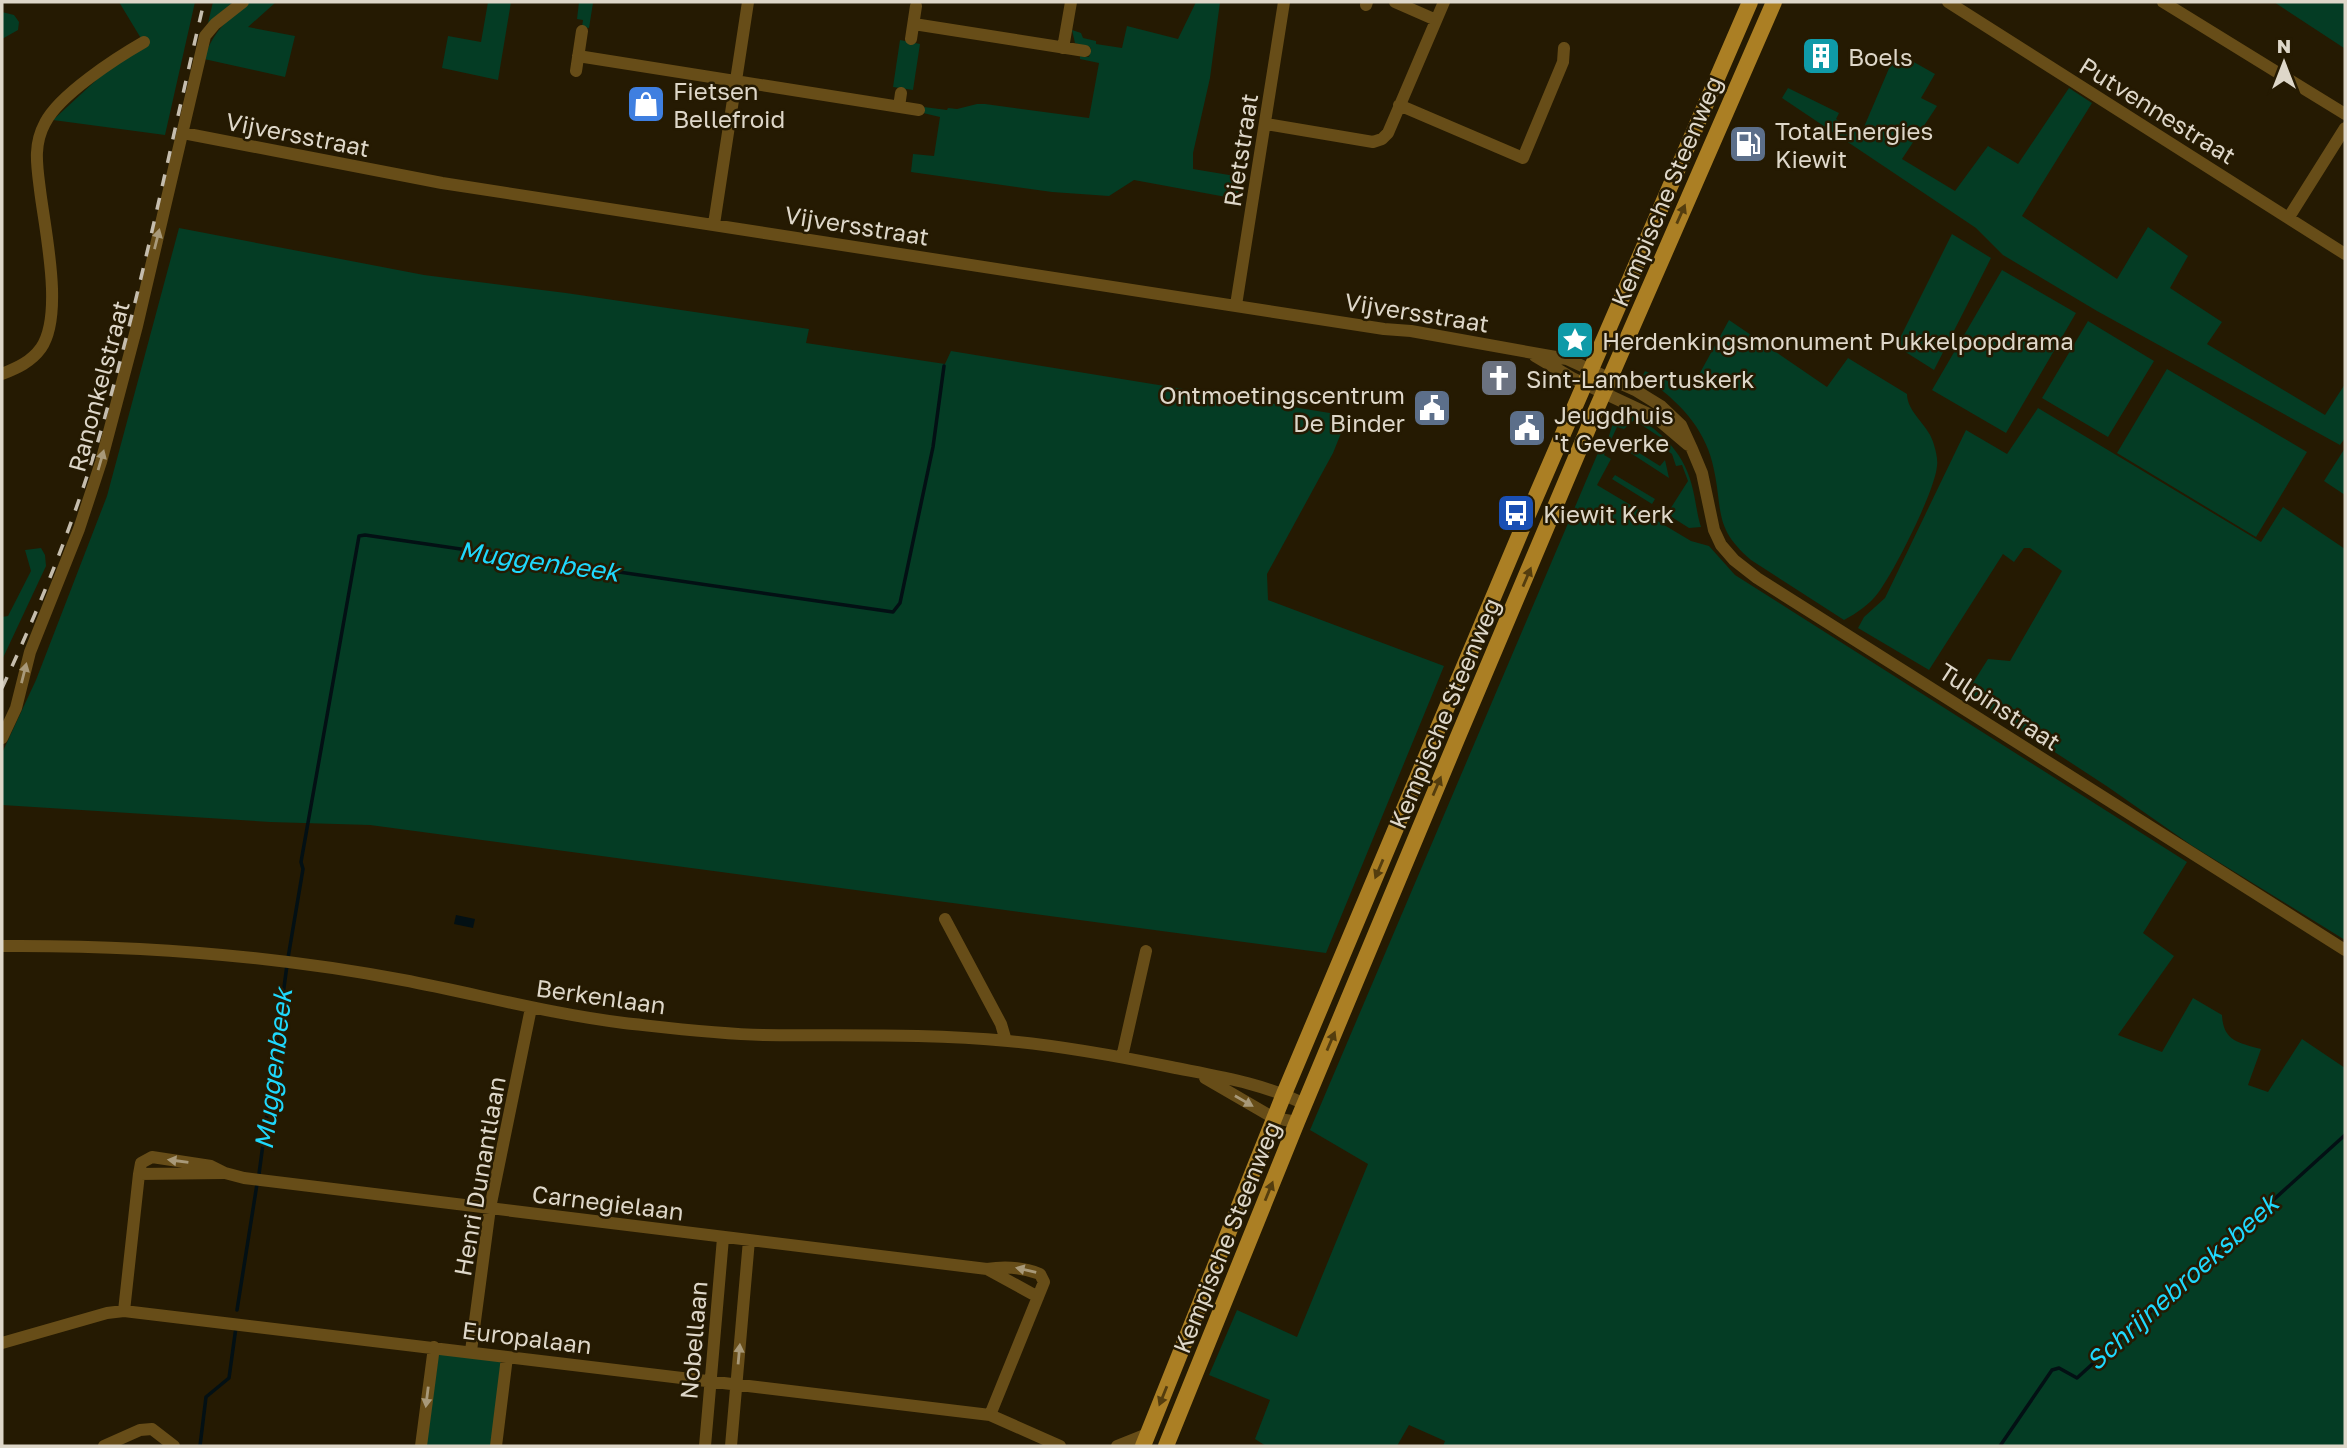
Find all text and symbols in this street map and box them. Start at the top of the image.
north arrow [2249,28,2319,98]
text: N [2277,34,2291,57]
building icon: Boels [1800,35,1842,77]
place label: Boels [1848,42,1913,71]
street label: Putvennestraat [2075,50,2241,170]
street label: Kempische Steenweg [1604,71,1728,311]
place label: Fietsen Bellefroid [673,76,785,133]
shop icon: Fietsen Bellefroid [625,83,667,125]
street label: Rietstraat [1217,91,1263,209]
street label: Vijversstraat [224,106,372,162]
place label: TotalEnergies Kiewit [1775,116,1933,173]
fuel station icon: TotalEnergies Kiewit [1727,123,1769,165]
street label: Vijversstraat [783,199,931,251]
one-way arrow [1675,204,1687,224]
one-way arrow [152,228,163,250]
street label: Vijversstraat [1343,286,1491,338]
street label: Ranonkelstraat [61,297,135,475]
place icon: Herdenkingsmonument Pukkelpopdrama [1554,319,1596,361]
place label: Herdenkingsmonument Pukkelpopdrama [1602,326,2074,355]
church icon: Sint-Lambertuskerk [1478,357,1520,399]
place label: Sint-Lambertuskerk [1526,364,1755,393]
place label: Ontmoetingscentrum De Binder [1159,380,1405,437]
public building icon: Ontmoetingscentrum De Binder [1411,387,1453,429]
place label: Jeugdhuis 't Geverke [1554,400,1674,457]
public building icon: Jeugdhuis 't Geverke [1506,407,1548,449]
one-way arrow [97,449,107,470]
bus stop icon: Kiewit Kerk [1495,492,1537,534]
place label: Kiewit Kerk [1543,499,1674,528]
water label: Muggenbeek [457,534,624,588]
one-way arrow [1521,566,1532,587]
street label: Kempische Steenweg [1382,593,1506,833]
street label: Tulpinstraat [1934,656,2066,756]
one-way arrow [18,662,29,684]
one-way arrow [1432,775,1443,796]
one-way arrow [1374,858,1385,879]
street label: Berkenlaan [534,973,668,1019]
water label: Muggenbeek [248,984,299,1151]
one-way arrow [1325,1031,1337,1051]
street label: Henri Dunantlaan [447,1074,511,1278]
one-way arrow [1235,1095,1254,1107]
street label: Kempische Steenweg [1166,1117,1286,1357]
one-way arrow [166,1155,188,1166]
street label: Carnegielaan [531,1178,685,1226]
one-way arrow [1263,1180,1274,1201]
water label: Schrijnebroeksbeek [2080,1186,2286,1376]
one-way arrow [1015,1265,1037,1276]
street label: Nobellaan [673,1280,713,1400]
street label: Europalaan [460,1315,594,1359]
one-way arrow [734,1343,745,1365]
one-way arrow [1157,1385,1168,1406]
one-way arrow [422,1386,433,1408]

